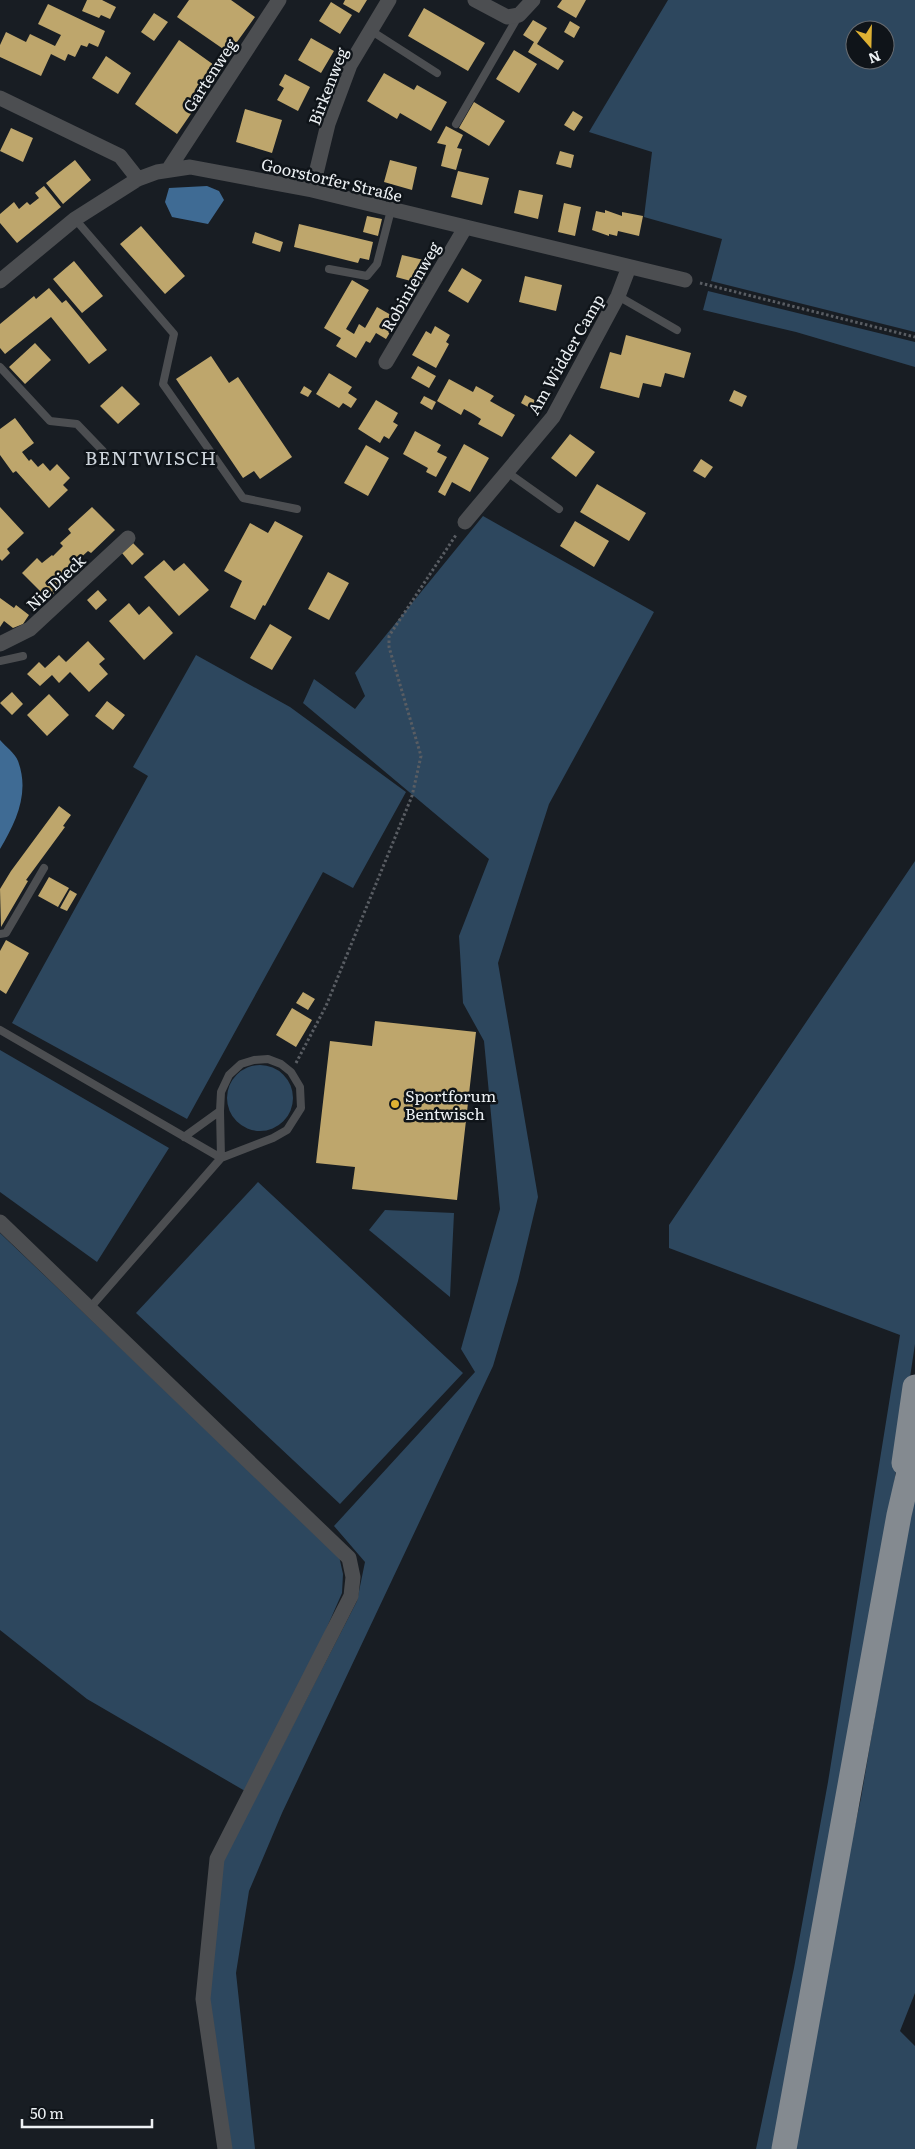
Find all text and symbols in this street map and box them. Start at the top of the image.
north arrow [845,20,895,70]
street label: Gartenweg [176,33,242,116]
street label: Birkenweg [301,44,353,128]
text: N [866,47,884,70]
street label: Goorstorfer Straße [259,151,405,207]
street label: Robinienweg [375,237,445,335]
street label: Am Widder Camp [521,289,609,419]
district label: BENTWISCH [85,443,217,471]
street label: Nie Dieck [20,548,90,616]
place label: Sportforum Bentwisch [405,1083,497,1125]
marker: Sportforum Bentwisch [389,1098,401,1110]
scale bar [22,2096,152,2128]
text: 50 m [30,2101,64,2124]

